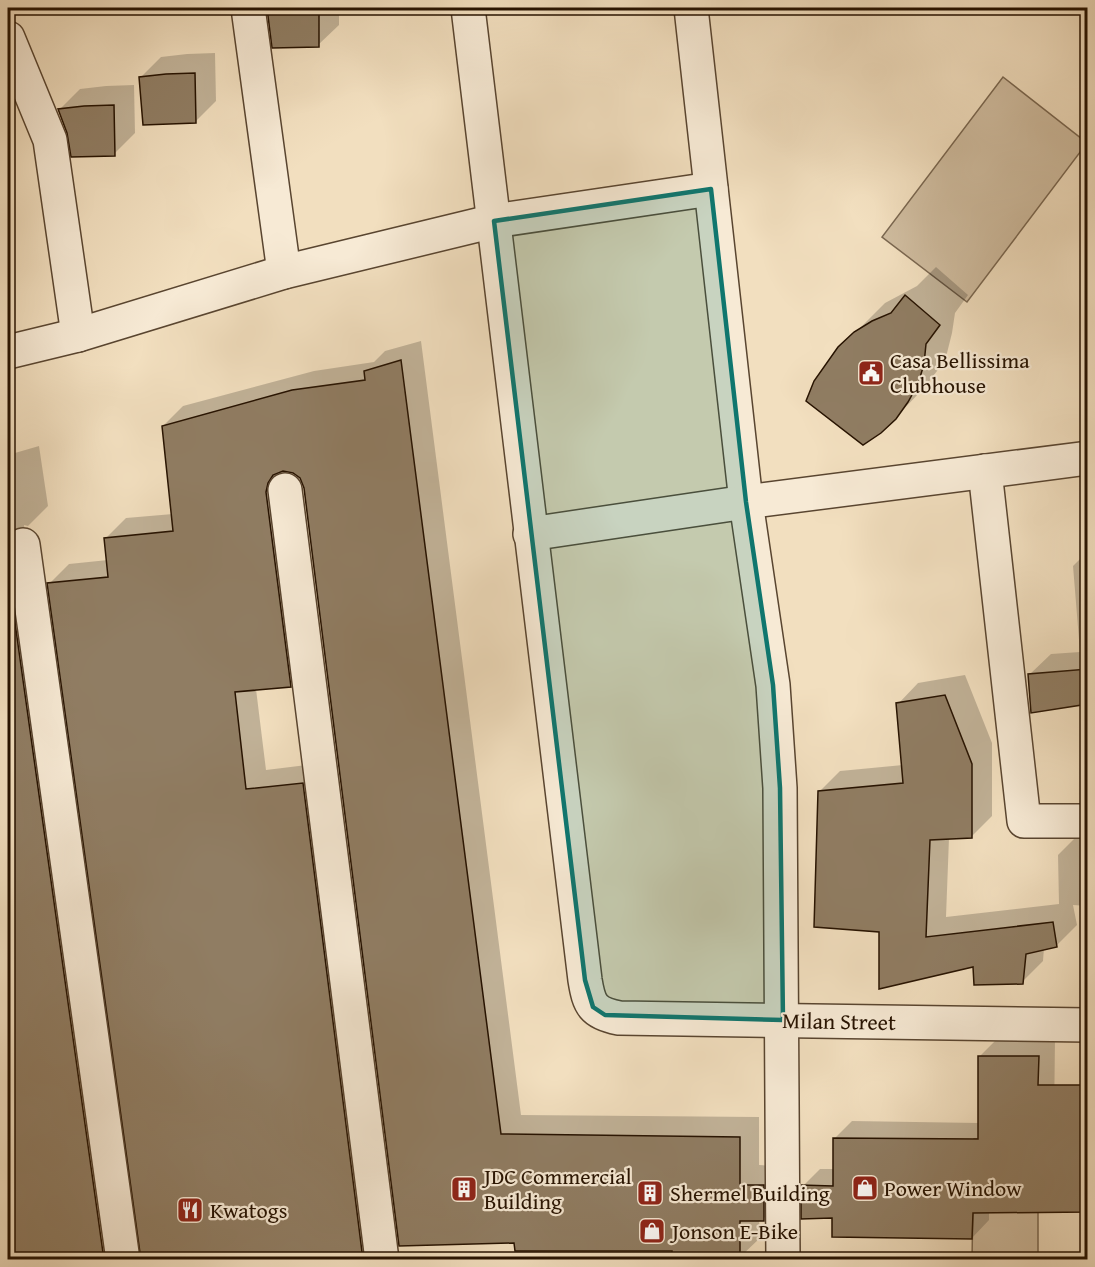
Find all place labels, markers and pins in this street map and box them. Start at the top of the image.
place label: Casa Bellissima Clubhouse [890,344,1030,401]
public building icon: Casa Bellissima Clubhouse [856,358,886,388]
place label: JDC Commercial Building [481,1160,632,1217]
place label: Power Window [884,1172,1022,1204]
shop icon: Power Window [850,1173,880,1203]
building icon: JDC Commercial Building [449,1174,479,1204]
place label: Shermel Building [670,1177,830,1209]
building icon: Shermel Building [635,1178,665,1208]
place label: Kwatogs [210,1194,287,1226]
restaurant icon: Kwatogs [175,1195,205,1225]
place label: Jonson E-Bike [669,1215,798,1247]
shop icon: Jonson E-Bike [637,1216,667,1246]

